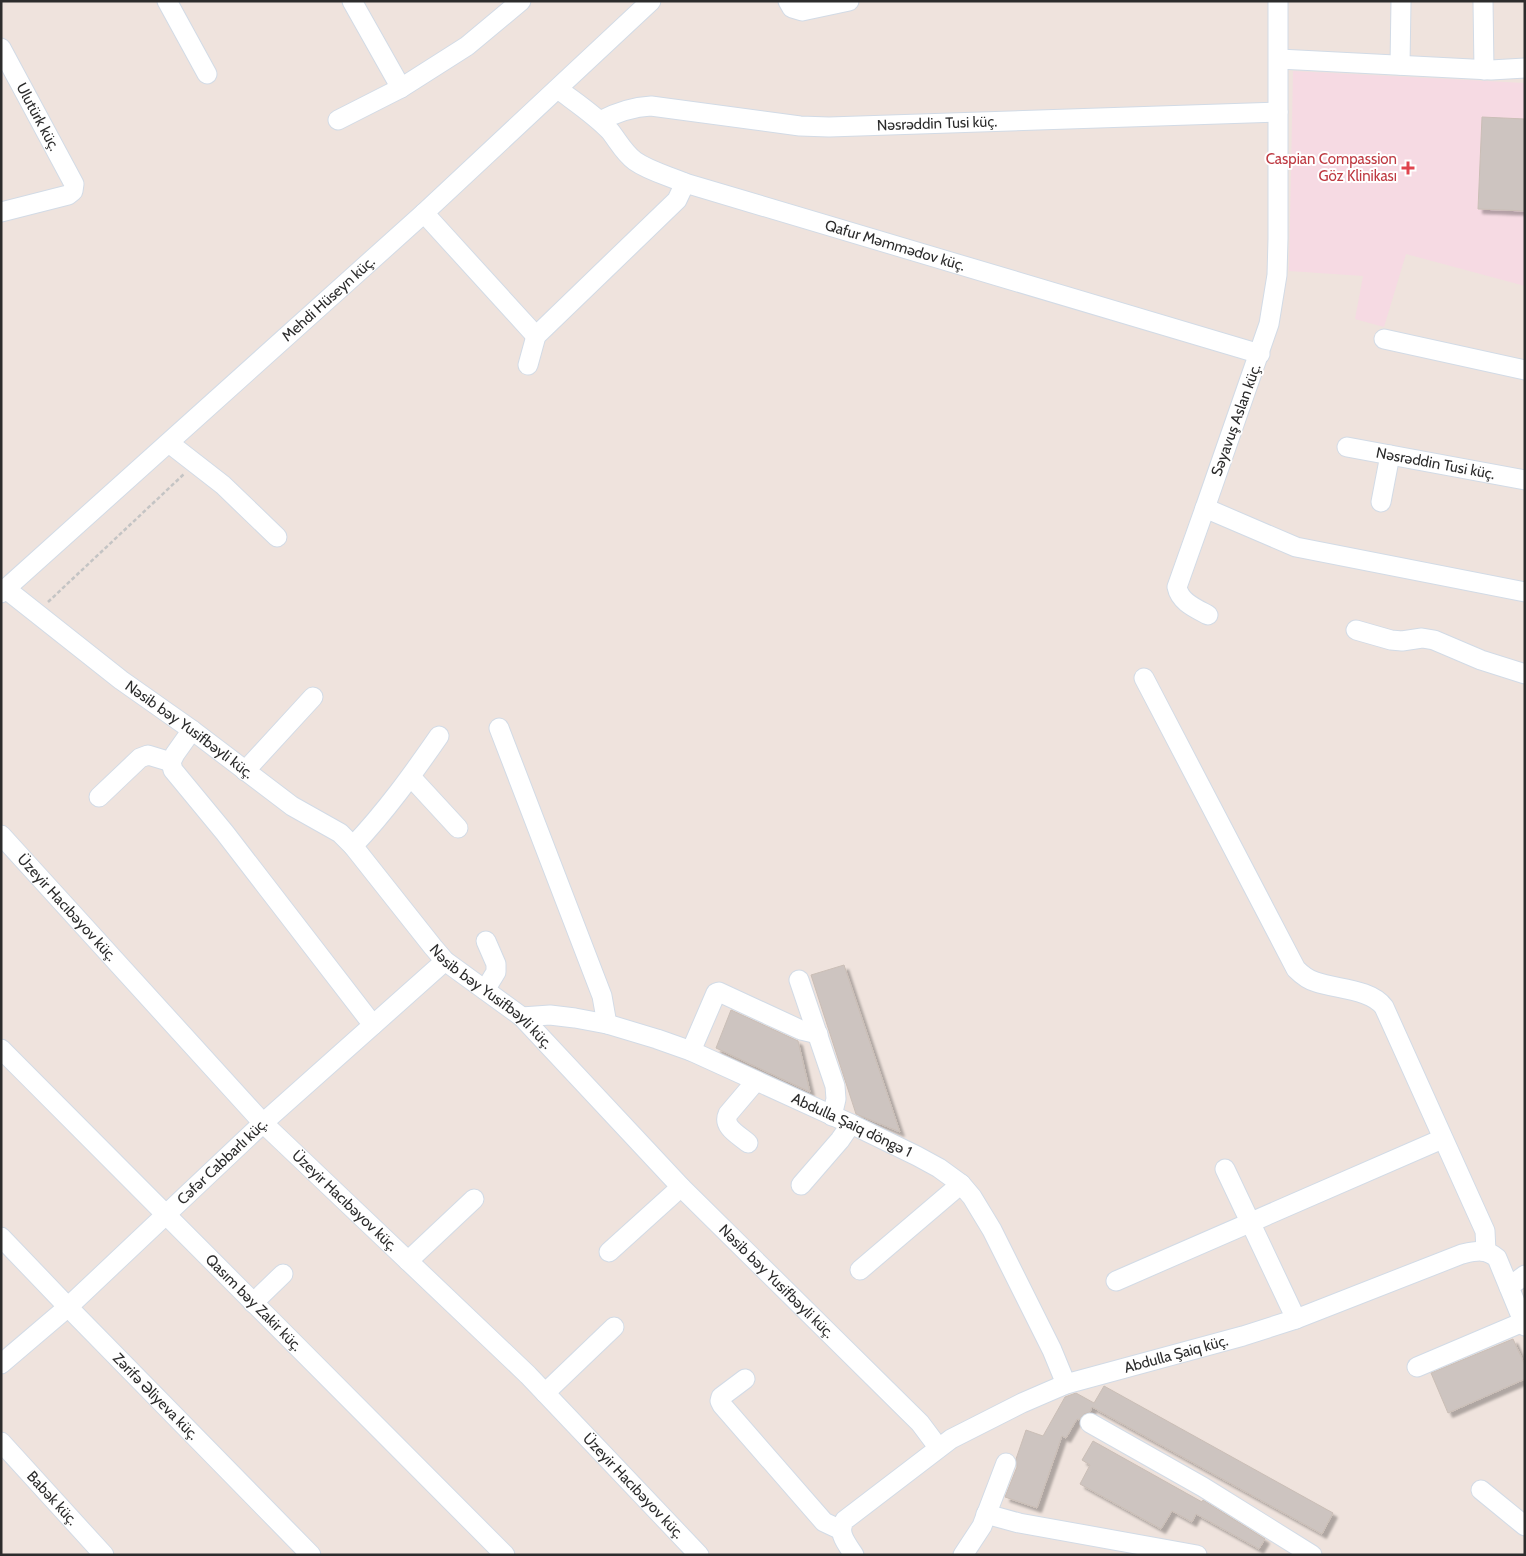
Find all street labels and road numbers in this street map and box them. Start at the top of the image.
street label: Ulutürk küç. [12,80,63,154]
street label: Nəsrəddin Tusi küç. [877,112,997,134]
street label: Qafur Məmmədov küç. [823,216,967,275]
street label: Mehdi Hüseyn küç. [278,253,379,345]
street label: Səyavuş Aslan küç. [1207,361,1265,479]
street label: Nəsrəddin Tusi küç. [1375,444,1496,483]
street label: Nəsib bəy Yusifbəyli küç. [122,677,257,782]
street label: Üzeyir Hacıbəyov küç. [14,850,120,965]
street label: Nəsib bəy Yusifbəyli küç. [426,941,556,1052]
street label: Abdulla Şaiq döngə 1 [789,1089,915,1161]
street label: Cəfər Cabbarlı küç. [173,1115,271,1208]
street label: Üzeyir Hacıbəyov küç. [288,1146,401,1255]
street label: Nəsib bəy Yusifbəyli küç. [715,1221,838,1342]
street label: Qasım bəy Zakir küç. [202,1250,306,1355]
street label: Abdulla Şaiq küç. [1122,1331,1230,1377]
street label: Zərifə Əliyeva küç. [109,1349,202,1444]
street label: Üzeyir Hacıbəyov küç. [579,1429,688,1542]
street label: Babək küç. [23,1467,81,1529]

